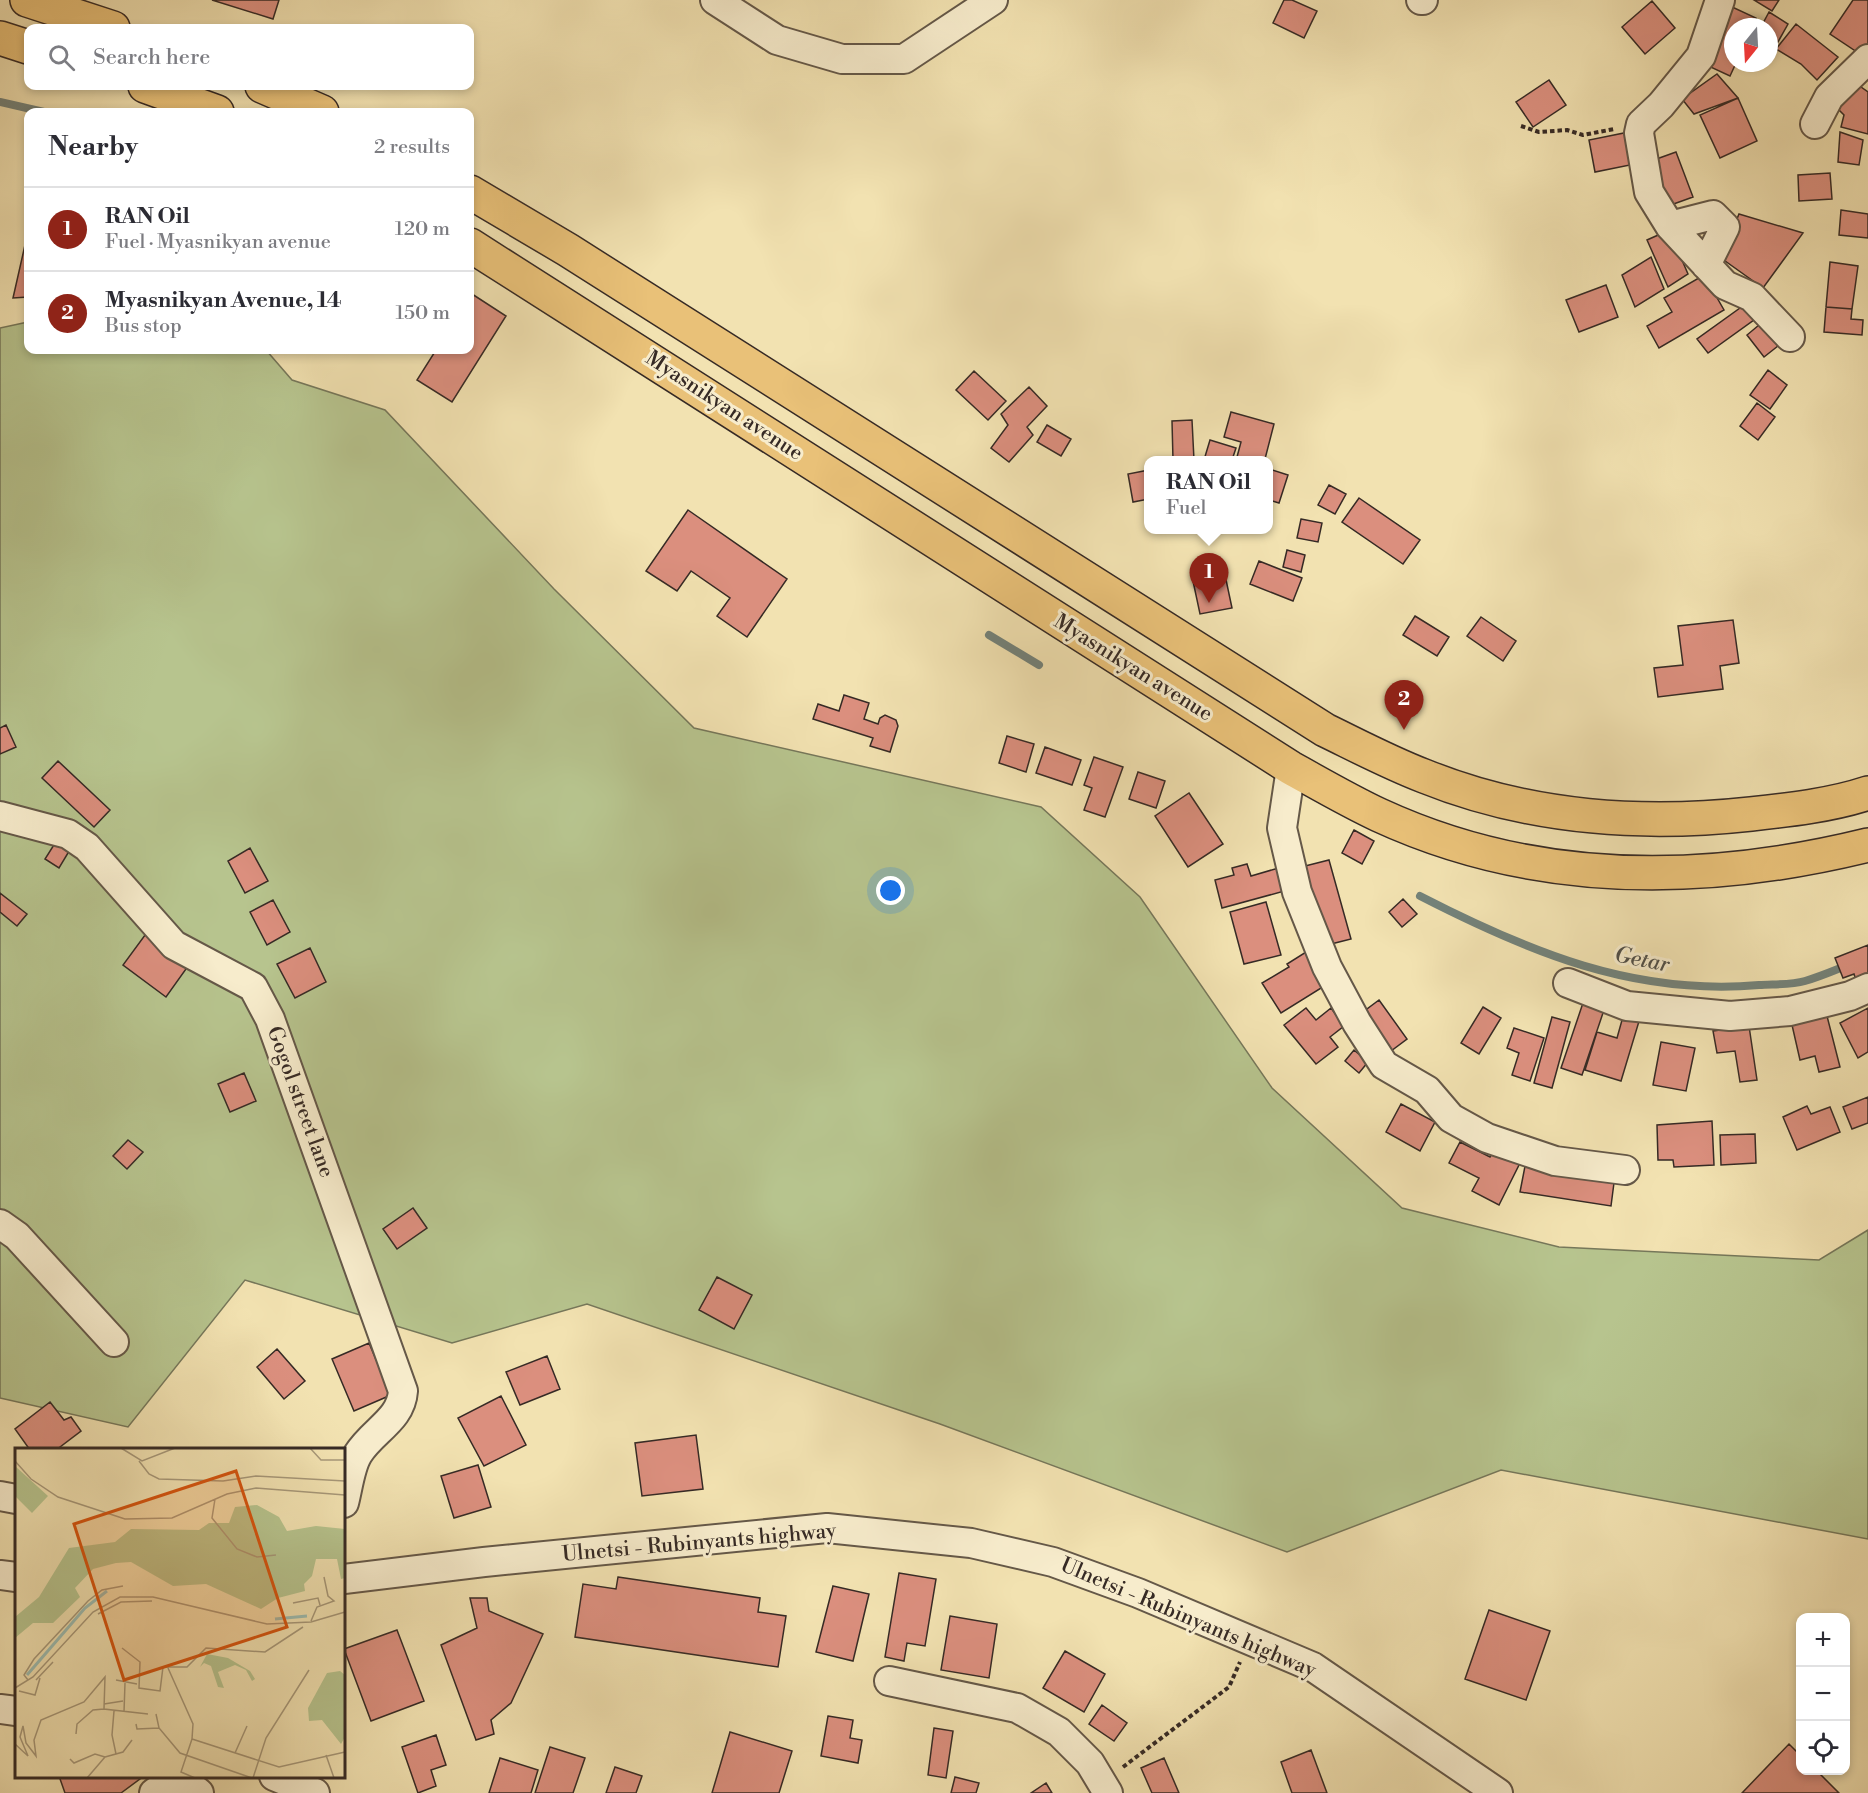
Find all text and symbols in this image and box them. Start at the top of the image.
north arrow [1724,18,1778,72]
search box [24,24,474,90]
icon: search [45,41,78,74]
text: Search here [93,44,210,71]
text: Nearby [48,131,138,163]
text: 2 results [374,135,450,160]
text: RAN Oil [105,203,190,230]
text: 1 [63,217,72,242]
text: 120 m [395,217,450,242]
text: Fuel · Myasnikyan avenue [105,230,331,255]
text: Myasnikyan Avenue, 14 [105,287,341,314]
text: 2 [61,301,74,326]
text: 150 m [395,301,450,326]
text: Bus stop [105,314,182,339]
street label: Myasnikyan avenue [640,345,808,467]
popup [1144,456,1273,534]
text: RAN Oil [1166,469,1251,496]
text: Fuel [1166,496,1207,521]
pin: 1 [1190,554,1228,603]
street label: Myasnikyan avenue [1049,609,1217,727]
pin: 2 [1384,680,1424,730]
your location [876,876,905,905]
water label: Getar [1612,941,1672,979]
street label: Gogol street lane [261,1023,339,1181]
inset map [15,1448,345,1778]
street label: Ulnetsi - Rubinyants highway [561,1518,838,1568]
street label: Ulnetsi - Rubinyants highway [1056,1552,1320,1684]
map controls [1796,1613,1850,1775]
button: + [1796,1613,1850,1667]
button: − [1796,1667,1850,1721]
button: locate [1796,1721,1850,1775]

